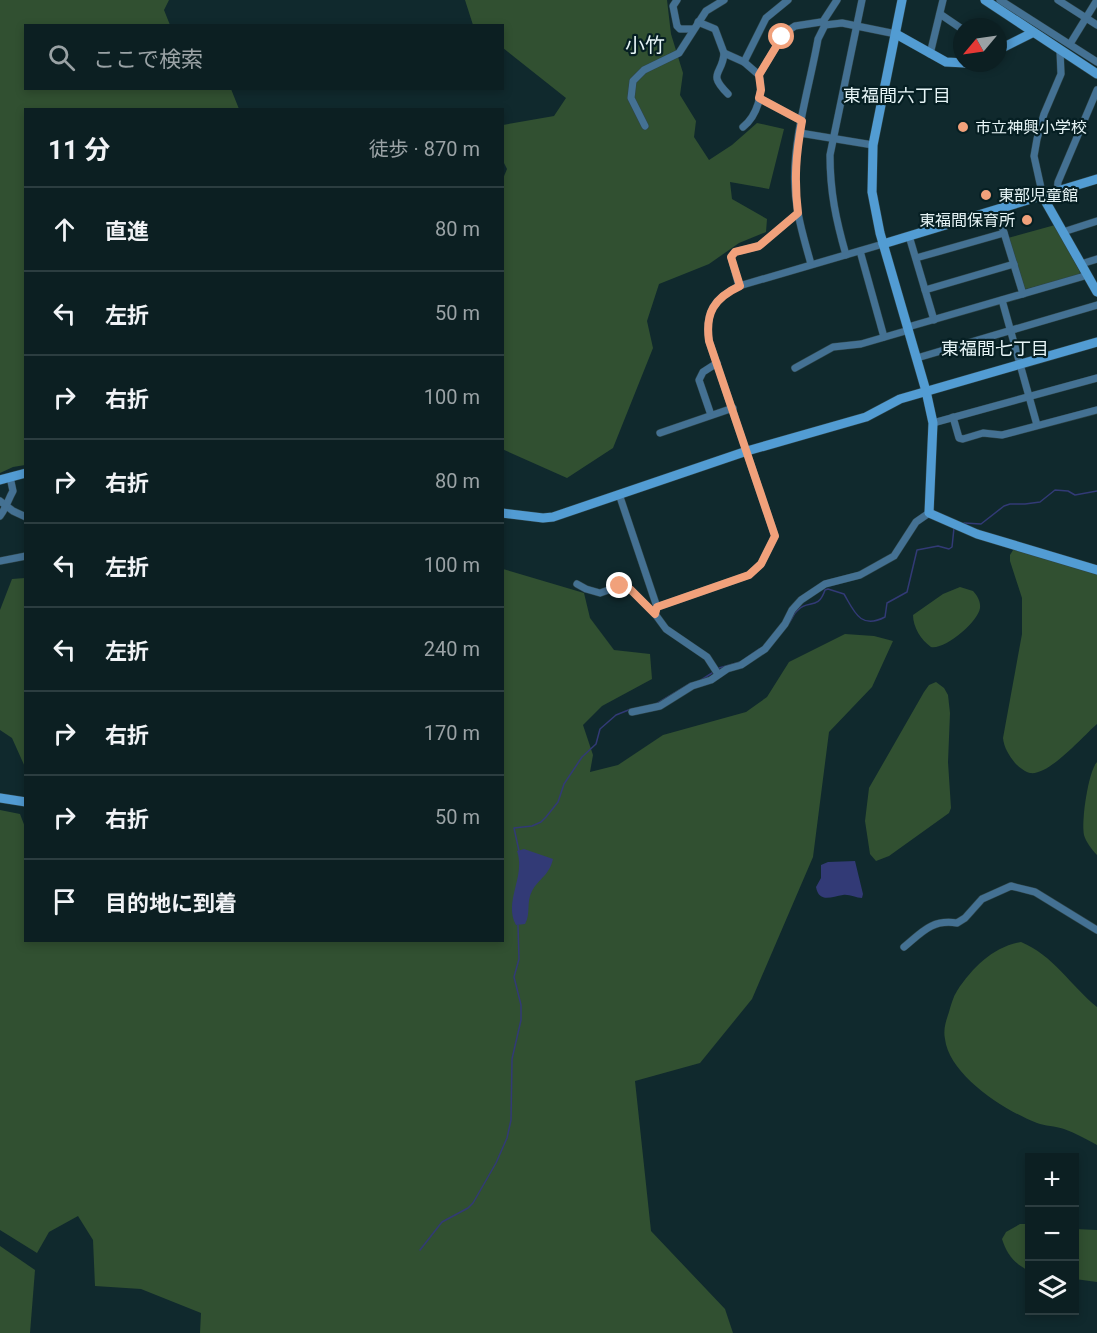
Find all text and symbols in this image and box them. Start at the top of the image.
north arrow [953,18,1007,72]
route start [768,23,794,49]
search box [24,24,504,90]
district label: 小竹 [625,33,665,57]
icon: search [45,41,78,74]
text: ここで検索 [93,47,203,72]
district label: 東福間六丁目 [843,85,951,106]
place label: 市立神興小学校 [975,118,1087,137]
marker: 市立神興小学校 [956,120,970,134]
text: 11 分 [48,135,110,165]
text: 徒歩 · 870 m [369,137,480,161]
place label: 東部児童館 [998,186,1078,205]
marker: 東部児童館 [979,188,993,202]
place label: 東福間保育所 [919,211,1015,230]
icon: ahead [48,213,81,246]
marker: 東福間保育所 [1020,213,1034,227]
text: 80 m [435,217,480,241]
text: 直進 [105,219,149,244]
icon: left [48,297,81,330]
text: 50 m [435,301,480,325]
text: 左折 [105,303,149,328]
district label: 東福間七丁目 [941,338,1049,359]
icon: right [48,381,81,414]
text: 100 m [424,385,480,409]
text: 右折 [105,387,149,412]
icon: right [48,465,81,498]
text: 80 m [435,469,480,493]
text: 右折 [105,471,149,496]
icon: left [48,549,81,582]
text: 100 m [424,553,480,577]
text: 左折 [105,555,149,580]
route end [606,572,632,598]
icon: left [48,633,81,666]
text: 240 m [424,637,480,661]
text: 左折 [105,639,149,664]
icon: right [48,717,81,750]
text: 170 m [424,721,480,745]
text: 右折 [105,723,149,748]
icon: right [48,801,81,834]
text: 50 m [435,805,480,829]
text: 右折 [105,807,149,832]
icon: arrive [48,885,81,918]
text: 目的地に到着 [105,891,237,916]
map controls [1025,1153,1079,1315]
button: + [1025,1153,1079,1207]
button: − [1025,1207,1079,1261]
button: layers [1025,1261,1079,1315]

